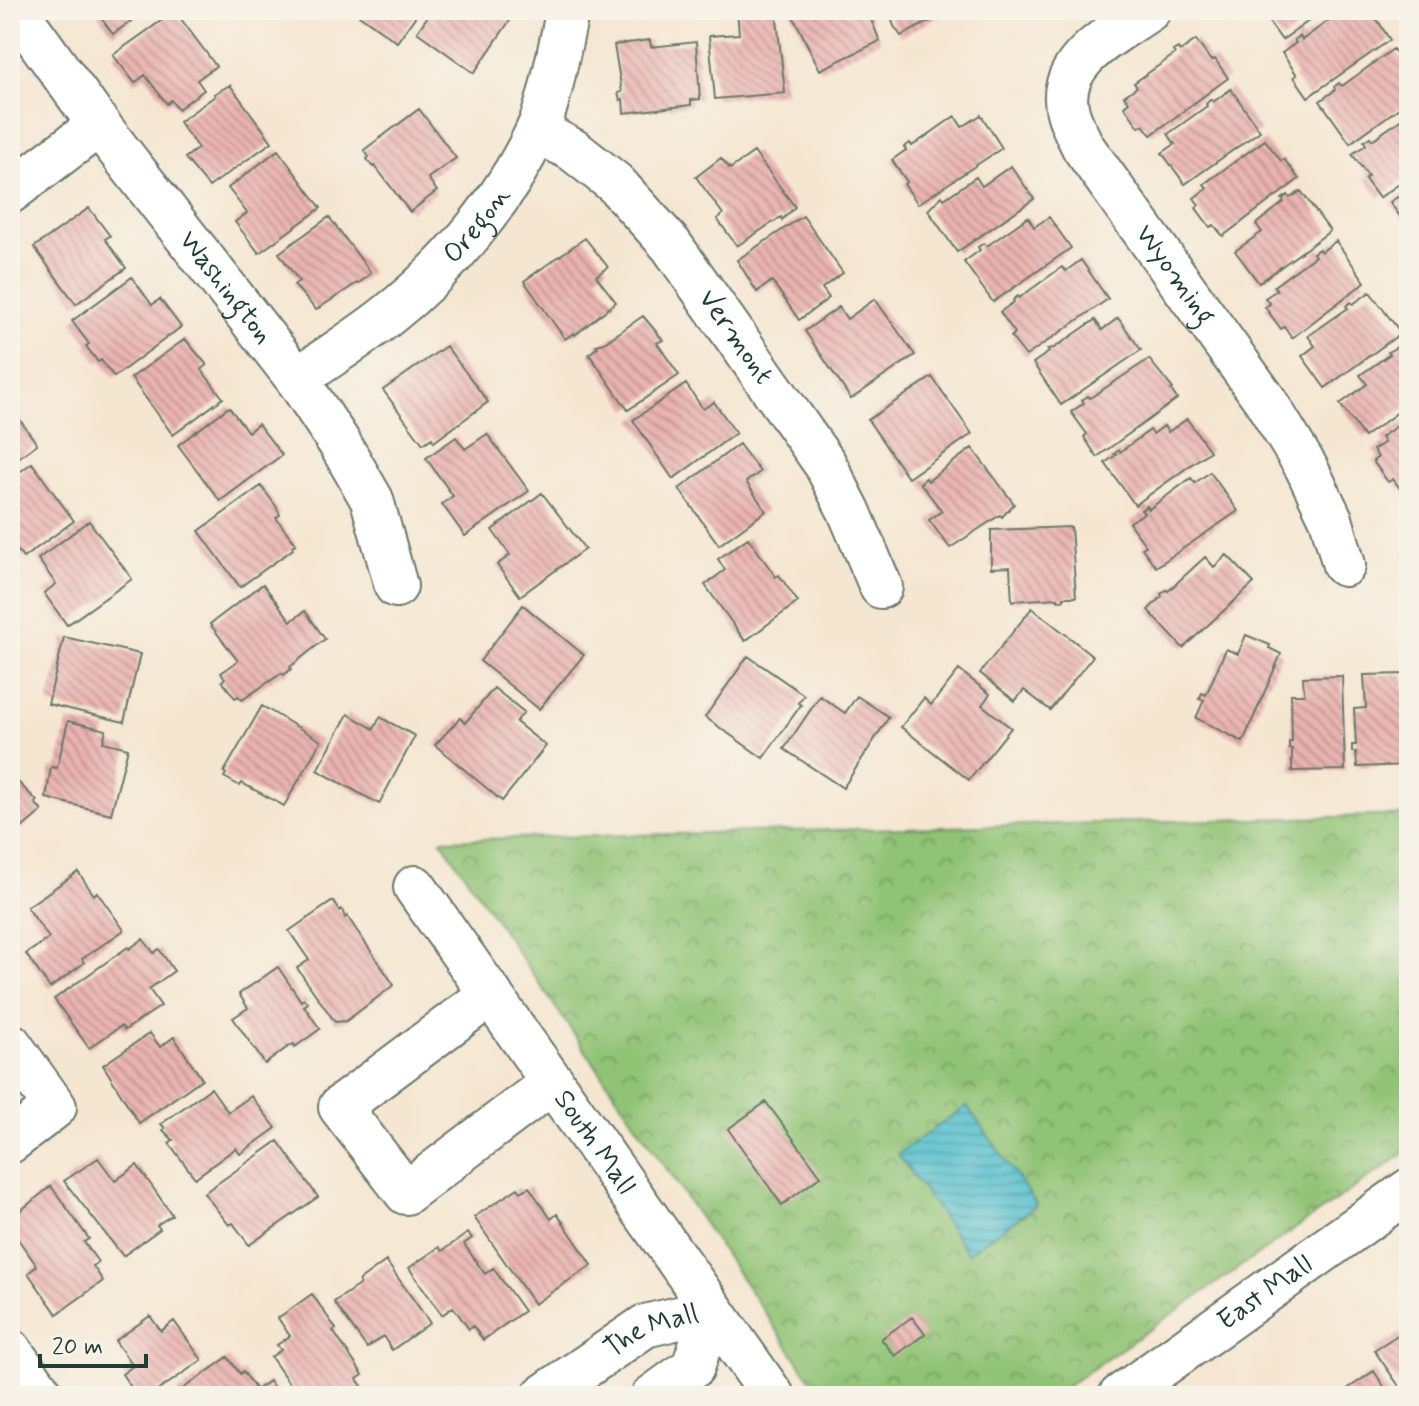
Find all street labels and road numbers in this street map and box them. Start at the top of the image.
street label: Oregon [435,179,519,272]
street label: Wyoming [1126,217,1224,335]
street label: Washington [170,223,282,352]
street label: Vermont [689,282,782,392]
street label: South Mall [545,1083,644,1202]
street label: East Mall [1210,1246,1320,1339]
street label: The Mall [597,1295,702,1367]

